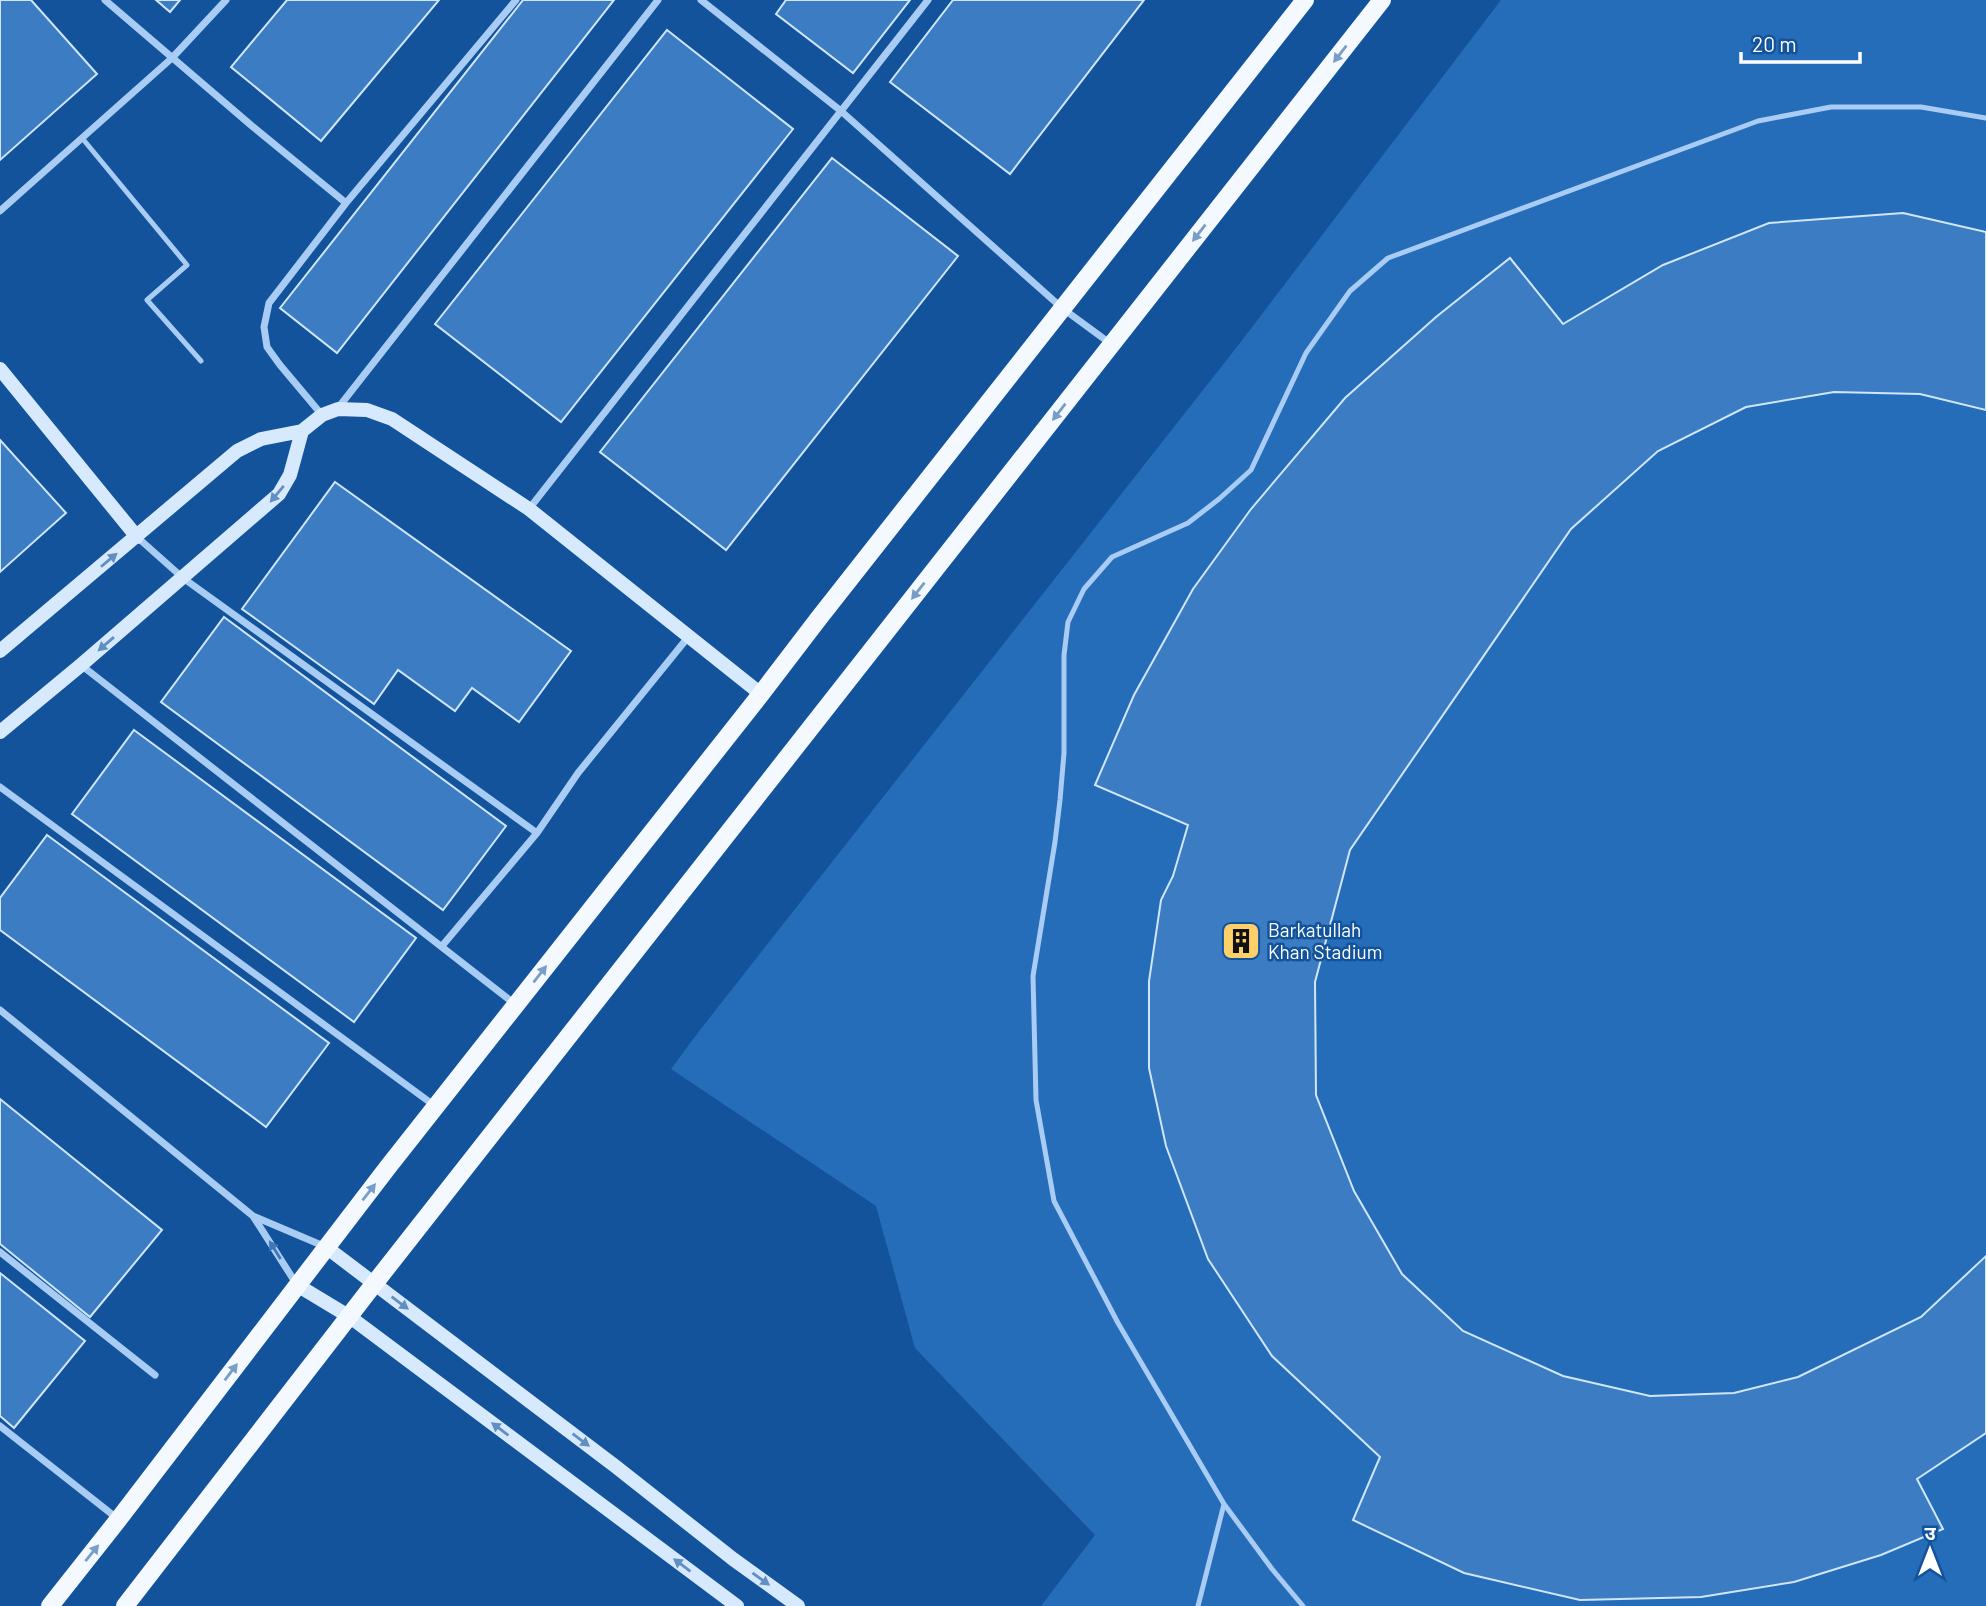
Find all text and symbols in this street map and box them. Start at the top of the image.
scale bar [1741,21,1860,65]
text: 20 m [1752,31,1797,56]
one-way arrow [1333,45,1347,63]
one-way arrow [1193,224,1207,242]
one-way arrow [1051,402,1066,420]
one-way arrow [270,485,285,502]
one-way arrow [100,552,118,568]
one-way arrow [911,581,926,599]
one-way arrow [98,636,115,651]
place label: Barkatullah Khan Stadium [1268,918,1382,963]
building icon: Barkatullah Khan Stadium [1220,920,1262,962]
one-way arrow [533,966,548,984]
one-way arrow [361,1183,376,1201]
one-way arrow [269,1241,282,1260]
one-way arrow [390,1296,408,1311]
one-way arrow [223,1363,237,1381]
one-way arrow [491,1422,509,1436]
one-way arrow [572,1433,590,1448]
north arrow [1895,1515,1965,1585]
text: उ [1924,1521,1936,1544]
one-way arrow [84,1544,99,1561]
one-way arrow [673,1558,691,1572]
one-way arrow [752,1572,770,1586]

